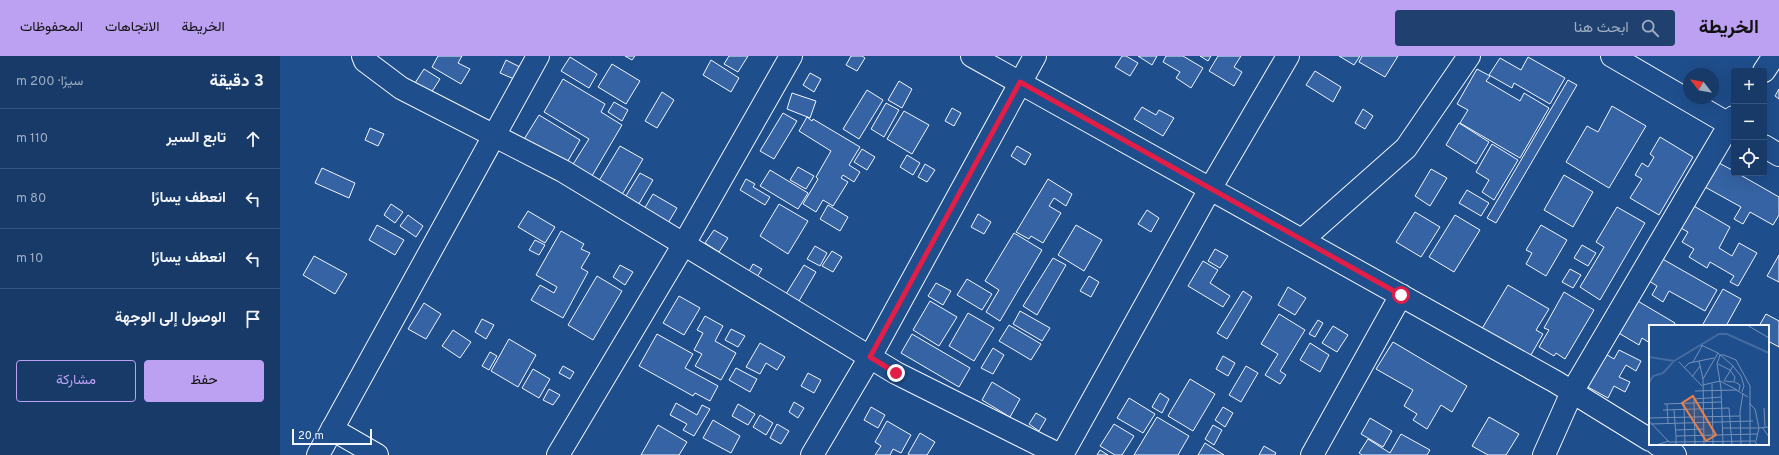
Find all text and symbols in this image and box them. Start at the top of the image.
search box [1395,10,1675,46]
text: الخريطة [1699,16,1759,40]
icon: search [1639,17,1661,39]
text: المحفوظات [20,19,83,36]
text: الاتجاهات [105,19,159,36]
text: الخريطة [181,19,225,36]
text: ابحث هنا [1574,19,1629,38]
north arrow [1683,68,1719,104]
map controls [1731,68,1767,176]
button: + [1731,68,1767,104]
text: 3 دقيقة [209,71,264,93]
text: سيرًا · 200 m [16,74,83,90]
button: − [1731,104,1767,140]
icon: ahead [242,128,264,150]
text: تابع السير [166,129,226,148]
text: 110 m [16,131,48,147]
button: locate [1731,140,1767,176]
icon: left [242,188,264,210]
text: انعطف يسارًا [151,189,226,208]
text: 80 m [16,191,46,207]
icon: left [242,248,264,270]
text: انعطف يسارًا [151,249,226,268]
text: 10 m [16,251,43,267]
route start [1392,286,1410,304]
icon: arrive [242,308,264,330]
text: الوصول إلى الوجهة [115,309,226,328]
inset map [1649,325,1769,445]
button: مشاركة [16,360,136,402]
button: حفظ [144,360,264,402]
route end [887,364,905,382]
scale bar [292,427,372,446]
text: 20 m [298,429,324,443]

